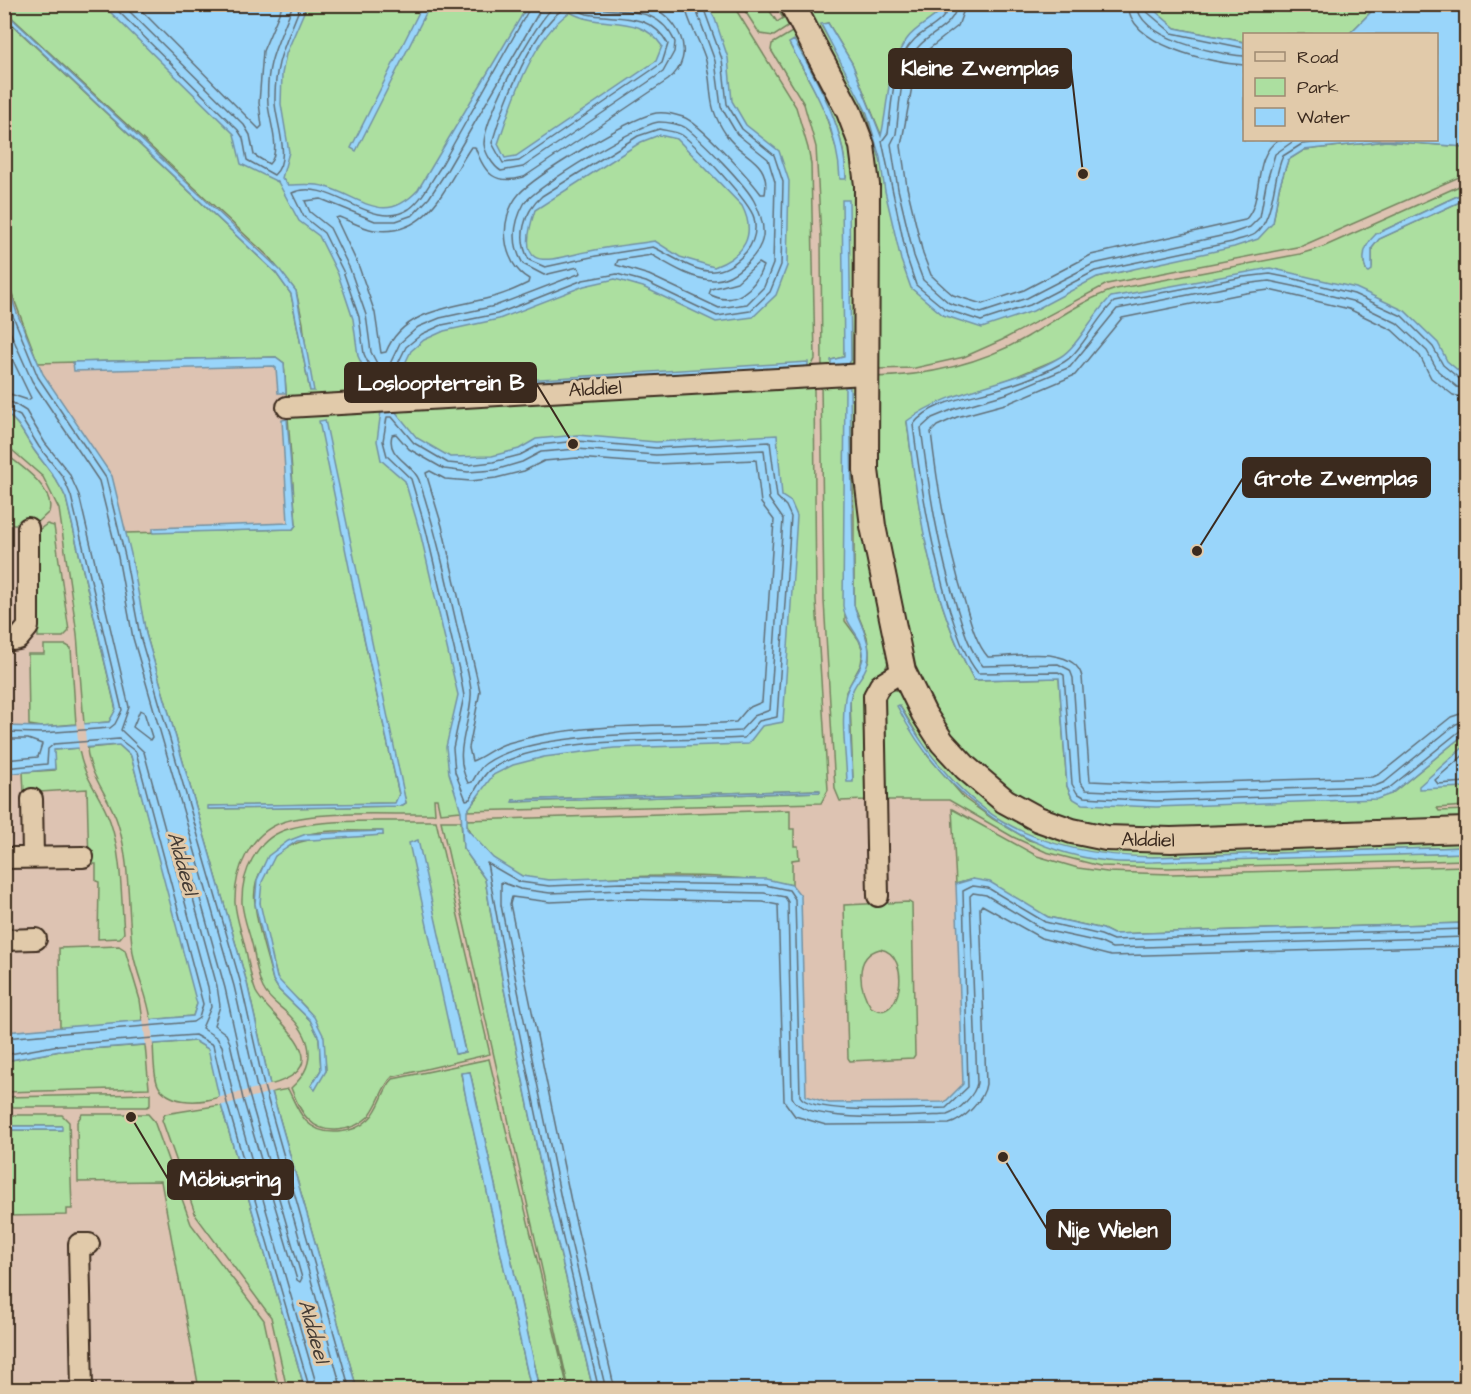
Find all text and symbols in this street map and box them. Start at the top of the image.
legend [1243,33,1438,141]
text: Road [1297,45,1338,70]
callout: Kleine Zwemplas [889,49,1071,88]
text: Kleine Zwemplas [901,54,1060,84]
text: Park [1297,75,1339,100]
text: Water [1297,105,1350,130]
callout: Losloopterrein B [345,363,536,402]
text: Losloopterrein B [358,369,525,399]
street label: Alddiel [568,374,622,404]
callout: Grote Zwemplas [1243,458,1430,497]
text: Grote Zwemplas [1254,464,1418,494]
street label: Alddiel [1121,826,1175,854]
water label: Alddeel [160,828,206,901]
callout: Möbiusring [168,1160,293,1199]
text: Möbiusring [179,1165,281,1196]
callout: Nije Wielen [1047,1210,1170,1249]
text: Nije Wielen [1058,1216,1158,1246]
water label: Alddeel [291,1296,337,1369]

